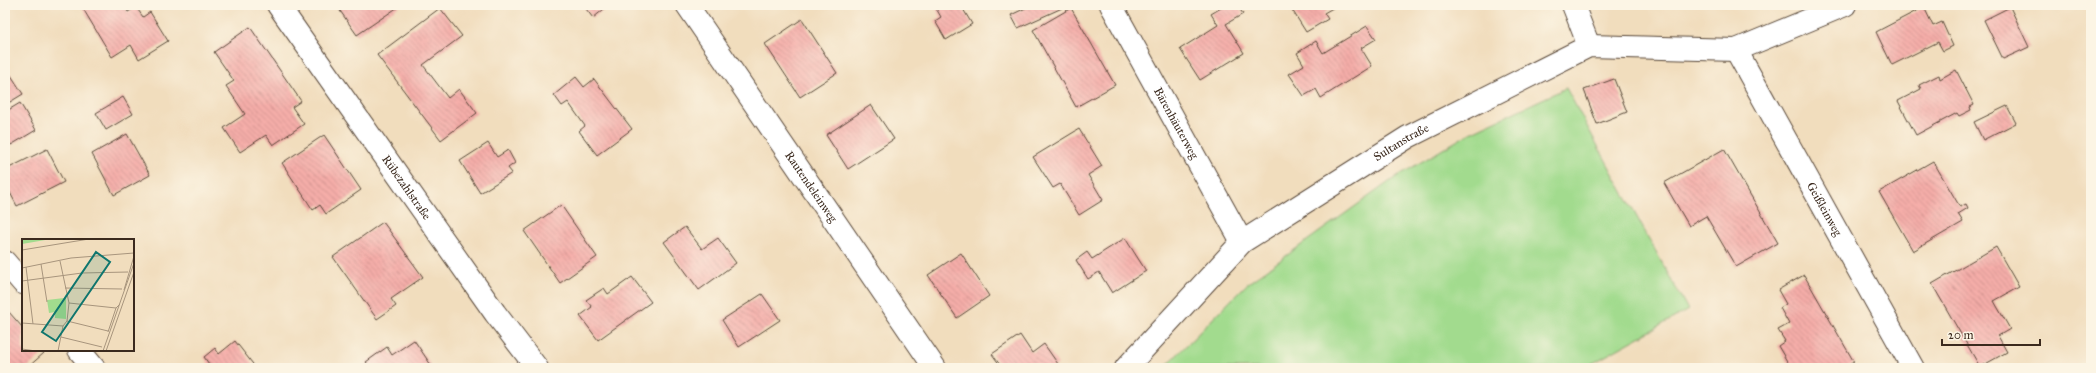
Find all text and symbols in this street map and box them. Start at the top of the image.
street label: Bärenhäuterweg [1151,85,1202,162]
street label: Sultanstraße [1371,121,1431,164]
street label: Rautendeleinweg [782,148,841,226]
street label: Rübezahlstraße [379,152,434,222]
street label: Geißleinweg [1804,180,1845,239]
inset map [22,239,134,351]
scale bar [1942,321,2040,347]
text: 20 m [1948,328,1974,342]

